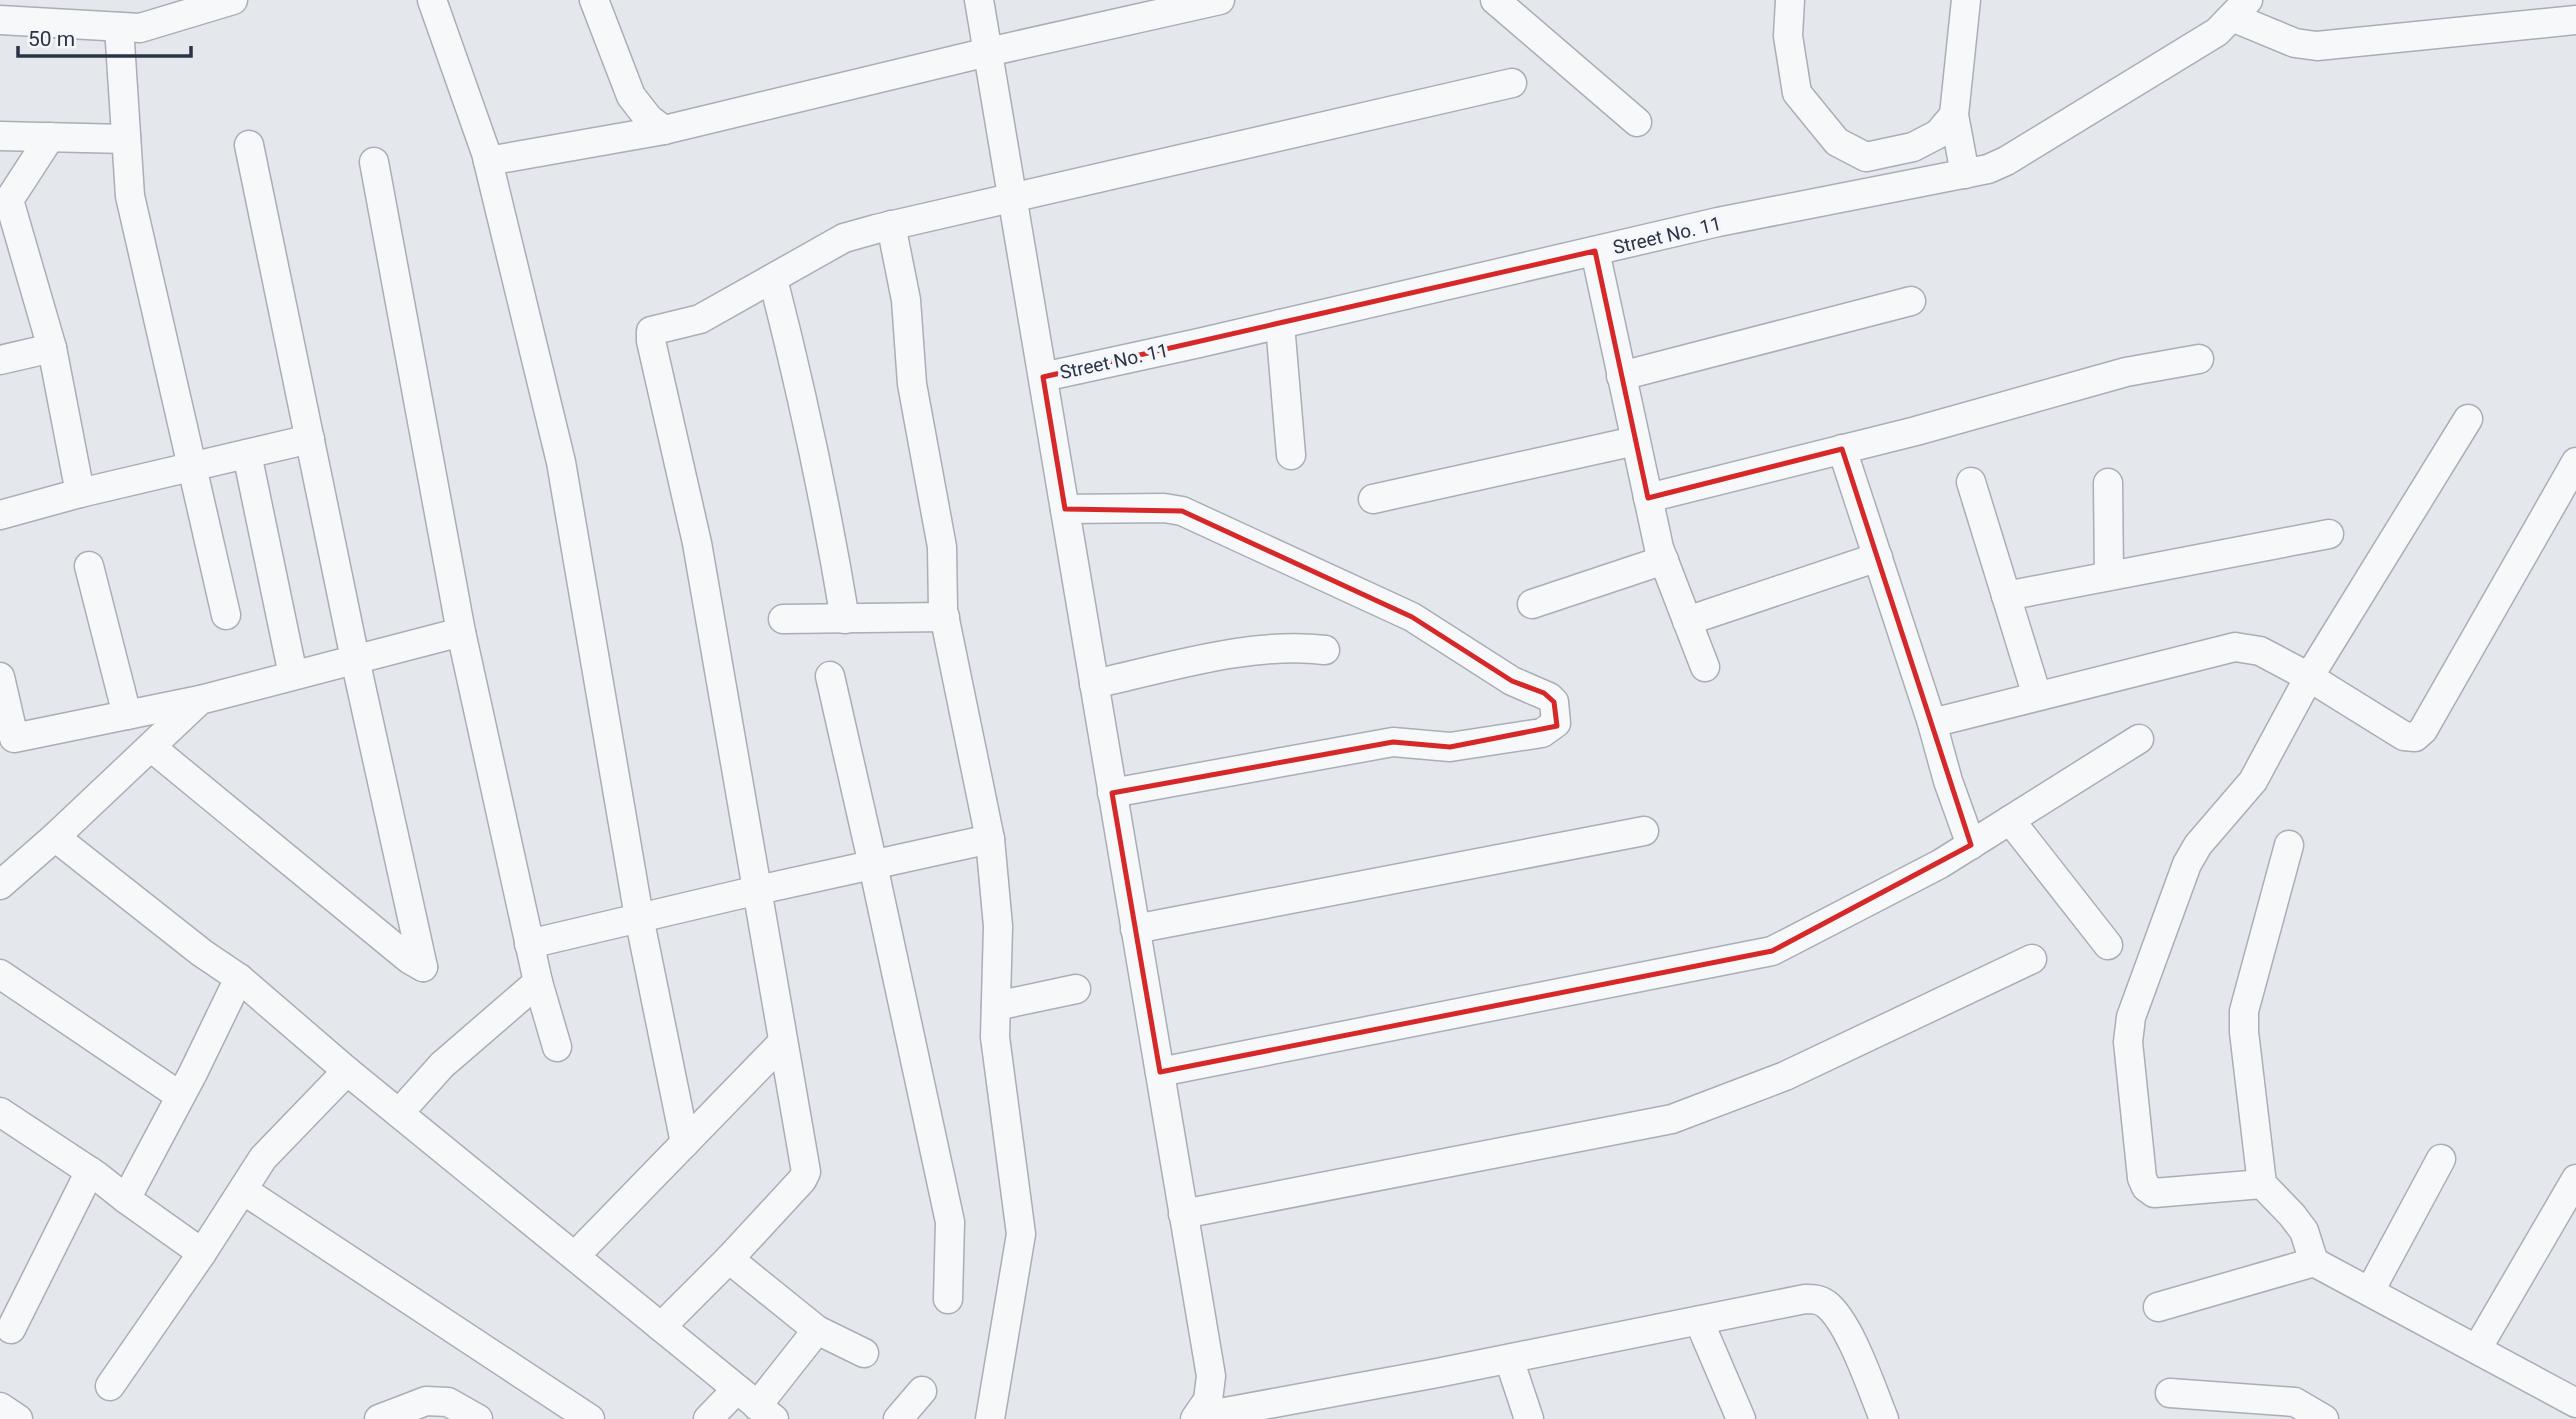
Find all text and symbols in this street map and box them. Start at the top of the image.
scale bar [18,14,191,58]
text: 50 m [28,27,75,51]
street label: Street No. 11 [1611,212,1723,259]
street label: Street No. 11 [1058,339,1170,384]

